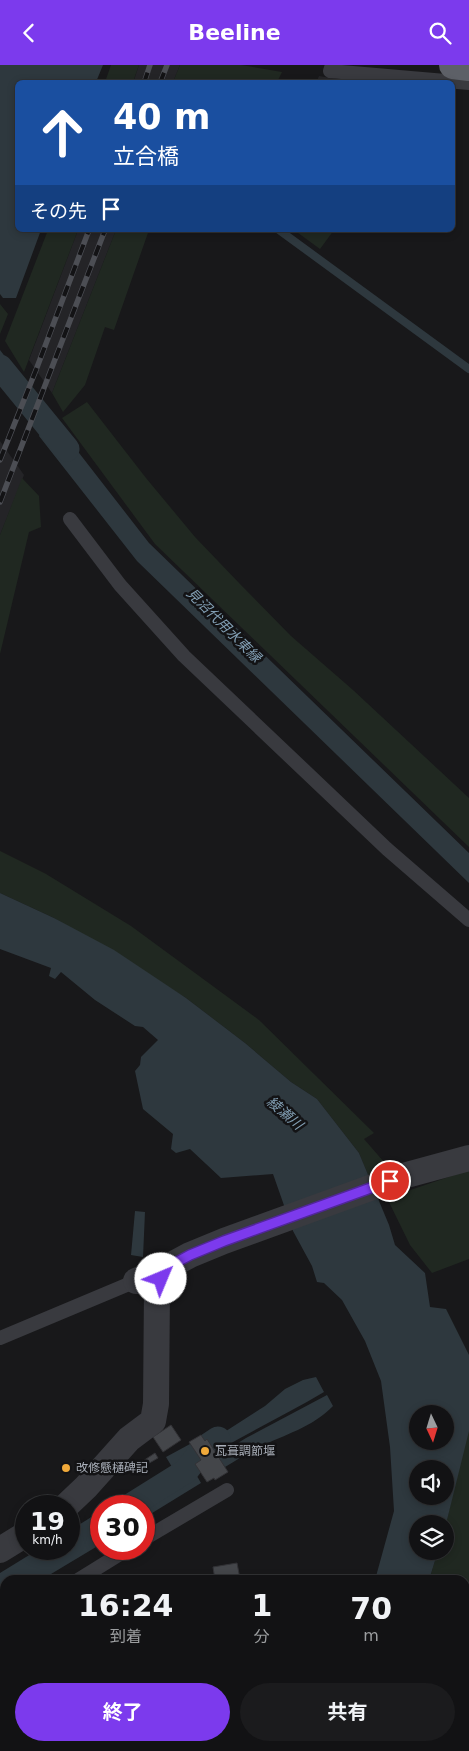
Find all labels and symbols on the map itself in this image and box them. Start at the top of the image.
water label: 見沼代用水東縁 [184,585,266,667]
water label: 綾瀬川 [264,1093,308,1134]
pin [369,1160,411,1202]
position arrow [134,1252,186,1304]
north arrow [409,1405,454,1450]
place label: 瓦葺調節堰 [215,1444,275,1458]
marker: 瓦葺調節堰 [199,1445,211,1457]
place label: 改修懸樋碑記 [76,1461,148,1475]
marker: 改修懸樋碑記 [60,1462,72,1474]
speed limit sign: 30 [90,1495,155,1560]

